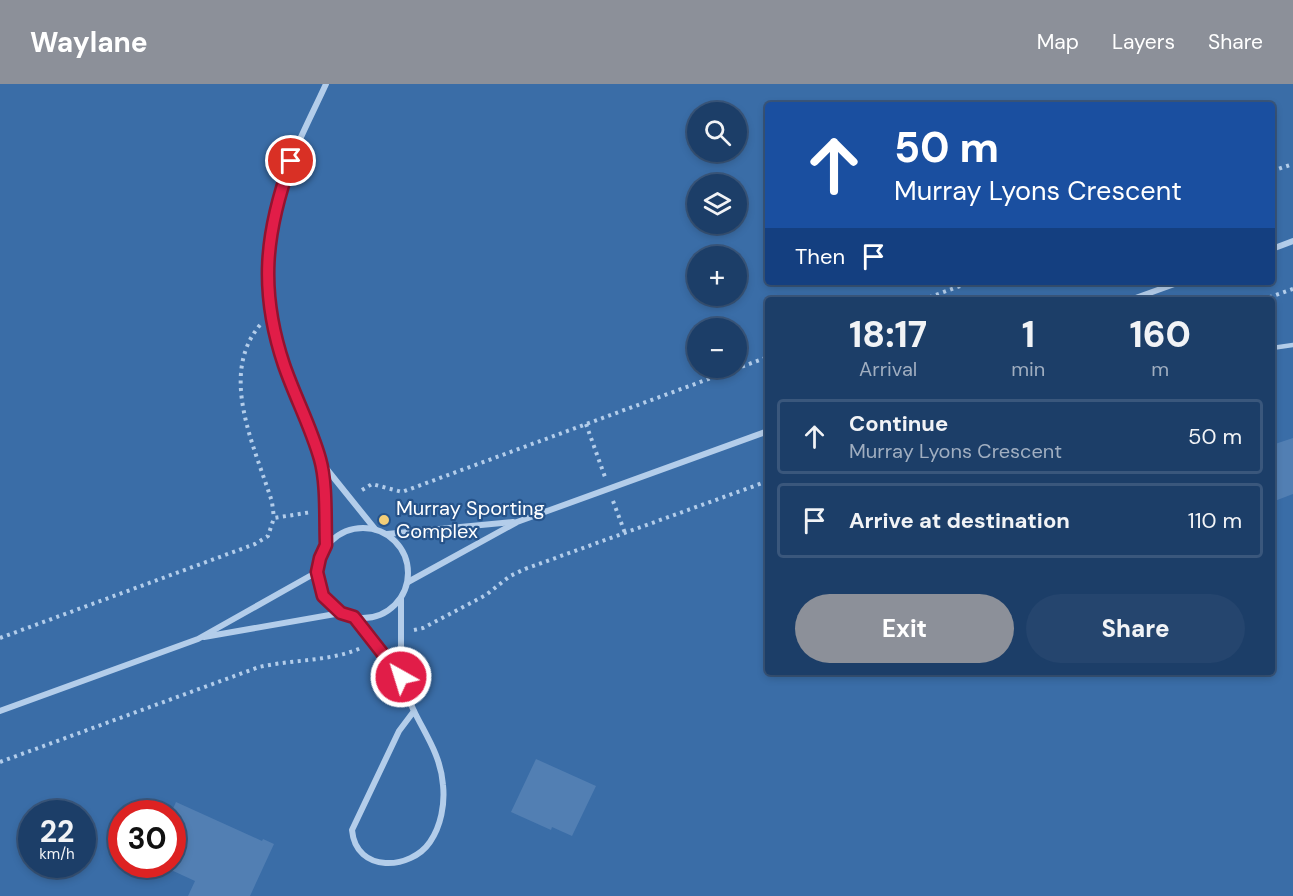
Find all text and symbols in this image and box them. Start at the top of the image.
text: Waylane [30,24,148,61]
text: Map [1037,28,1079,56]
text: Layers [1112,28,1175,56]
text: Share [1208,28,1263,56]
map controls [687,102,747,378]
button: search [687,102,747,162]
text: 50 m [894,120,999,175]
icon: ahead [795,126,873,204]
pin [265,135,316,186]
icon: arrive [274,144,307,177]
text: Murray Lyons Crescent [894,173,1182,208]
button: layers [687,174,747,234]
icon: arrive [857,240,890,273]
text: Then [795,242,845,271]
button: + [687,246,747,306]
text: 18:17 [849,311,927,358]
text: 1 [1022,311,1035,358]
text: 160 [1129,311,1191,358]
button: − [687,318,747,378]
text: Arrival [859,356,917,382]
text: min [1011,356,1045,382]
text: m [1151,356,1169,382]
text: Continue [849,409,948,438]
icon: ahead [798,420,831,453]
text: 50 m [1188,422,1242,451]
text: Murray Lyons Crescent [849,438,1062,464]
place label: Murray Sporting Complex [396,495,545,544]
icon: arrive [798,504,831,537]
text: Arrive at destination [849,506,1070,535]
text: 110 m [1188,506,1242,535]
marker: Murray Sporting Complex [377,513,391,527]
button: Exit [795,594,1014,663]
button: Share [1026,594,1245,663]
position arrow [369,645,433,709]
speed limit sign: 30 [108,800,186,878]
text: 22 [40,812,74,851]
text: km/h [39,844,75,864]

